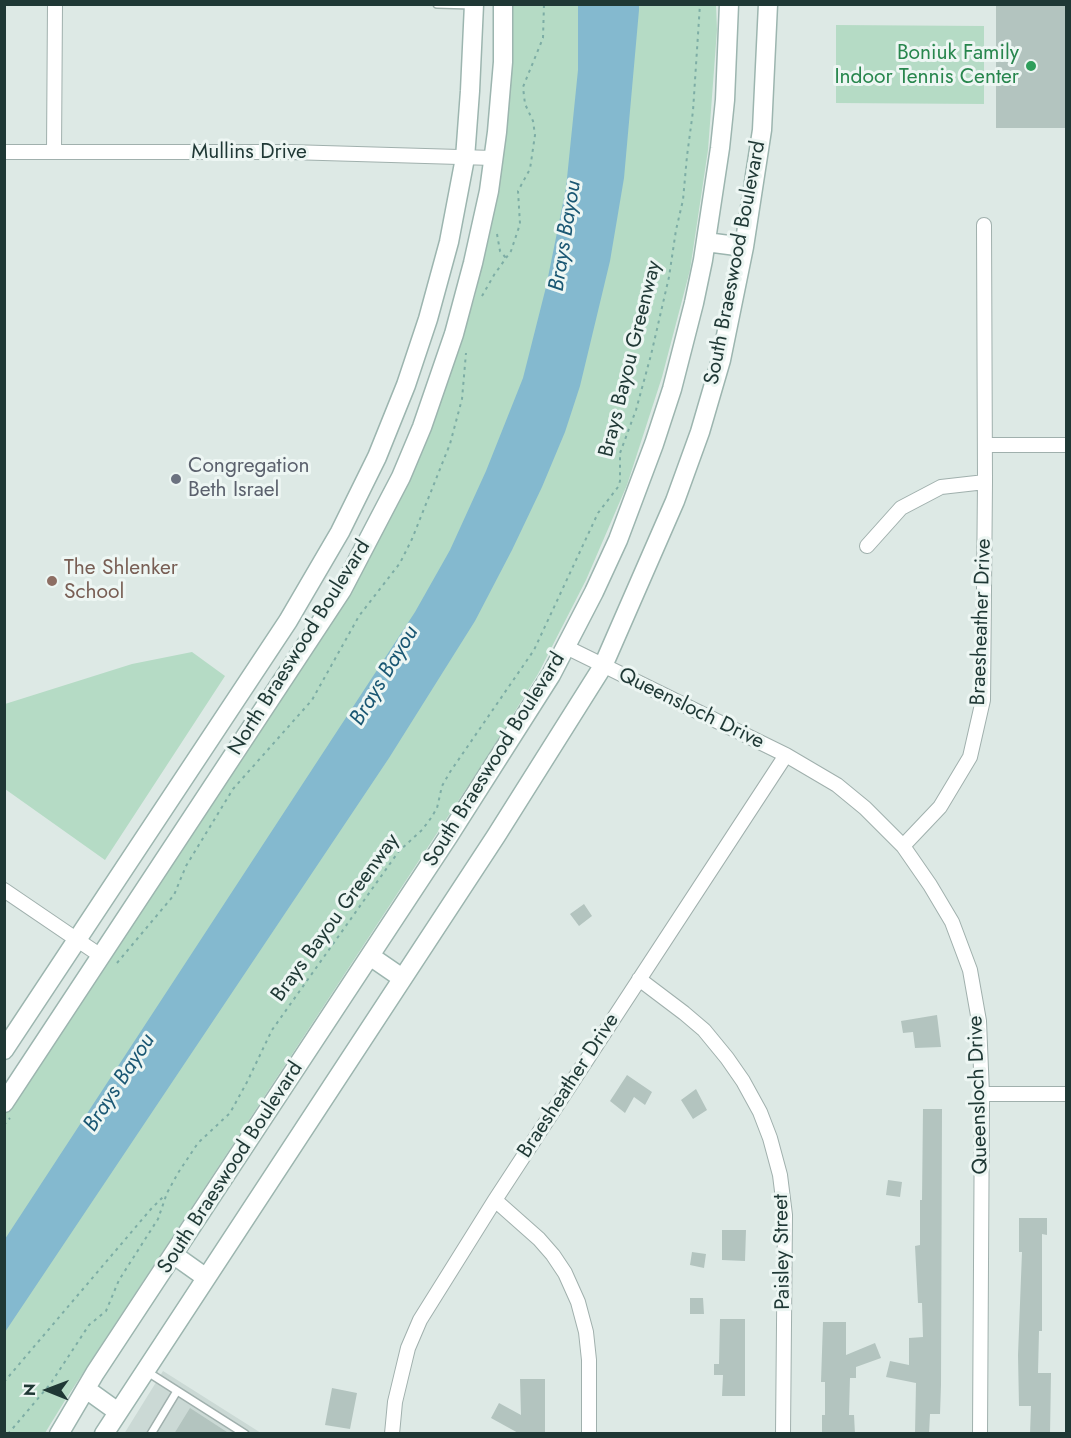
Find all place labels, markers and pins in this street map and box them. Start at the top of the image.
place label: Boniuk Family Indoor Tennis Center [834,41,1019,91]
marker: Boniuk Family Indoor Tennis Center [1024,59,1038,73]
place label: Congregation Beth Israel [188,454,310,504]
marker: Congregation Beth Israel [169,472,183,486]
place label: The Shlenker School [64,556,178,606]
marker: The Shlenker School [45,574,59,588]

